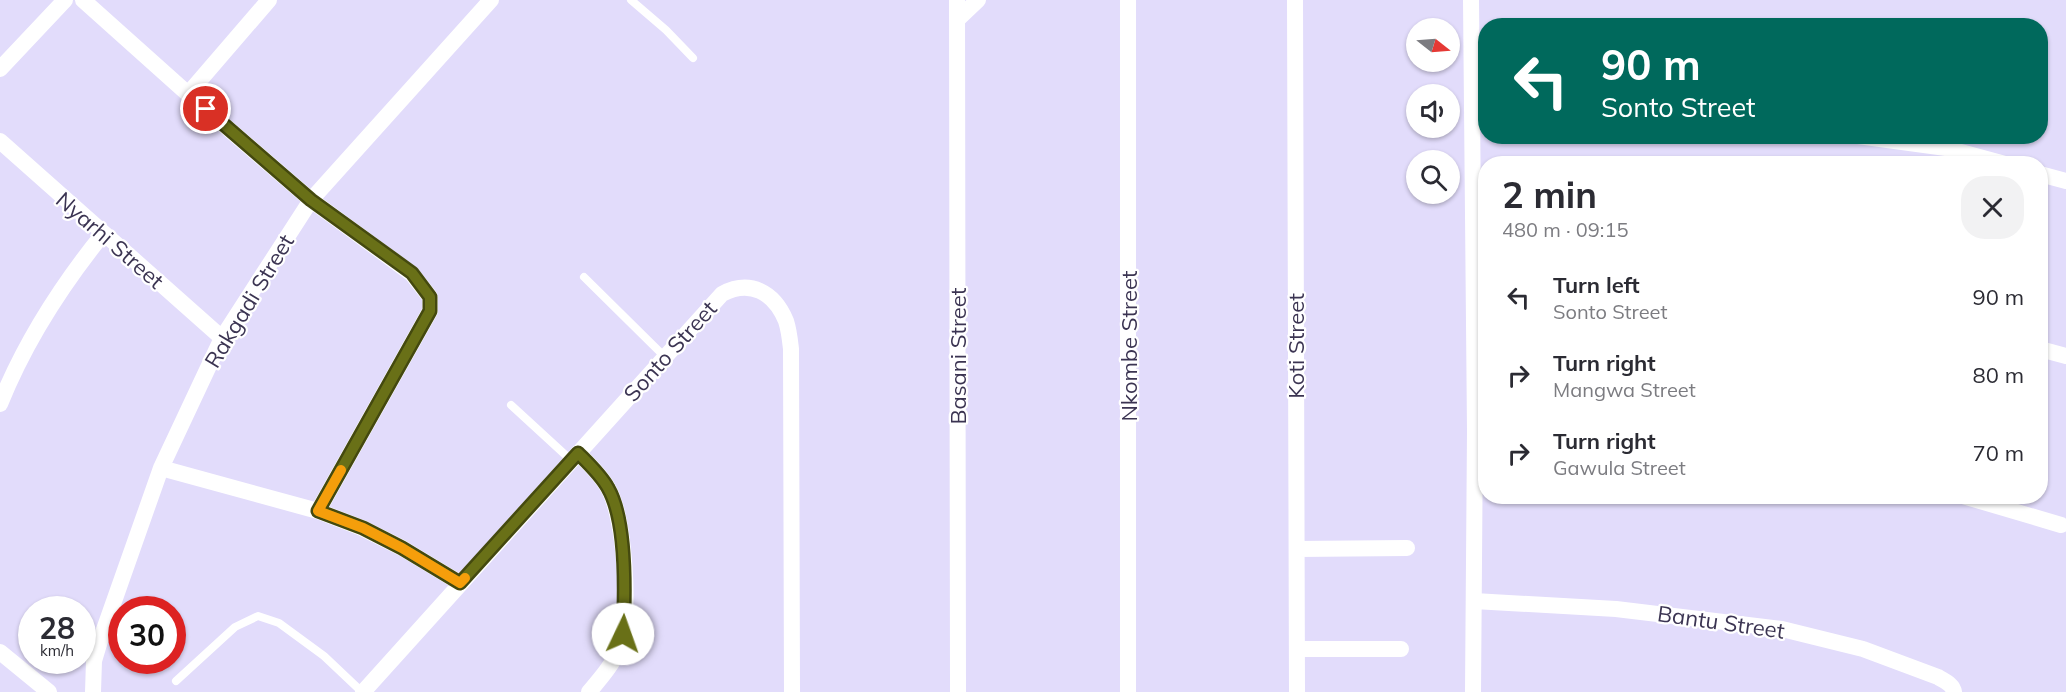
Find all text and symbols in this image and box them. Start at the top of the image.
north arrow [1406,18,1460,72]
map controls [1406,18,1460,204]
text: 90 m [1601,38,1701,91]
icon: left [1502,42,1580,120]
pin [180,83,231,134]
button: sound [1406,84,1460,138]
text: Sonto Street [1601,90,1756,124]
icon: arrive [189,92,222,125]
button: search [1406,150,1460,204]
text: 2 min [1502,172,1597,217]
button: close [1961,176,2024,239]
street label: Nyarhi Street [50,186,170,295]
text: 480 m · 09:15 [1502,217,1628,242]
street label: Rakgadi Street [198,229,300,373]
street label: Nkombe Street [1115,270,1143,422]
text: Turn left [1553,271,1640,299]
icon: left [1502,281,1535,314]
text: 90 m [1973,283,2024,311]
street label: Basani Street [944,287,972,424]
street label: Koti Street [1282,293,1310,399]
street label: Sonto Street [617,295,723,407]
text: Sonto Street [1553,299,1667,324]
text: Turn right [1553,349,1656,377]
icon: right [1502,359,1535,392]
text: 80 m [1973,361,2024,389]
text: Mangwa Street [1553,377,1696,402]
text: Turn right [1553,427,1656,455]
icon: right [1502,437,1535,470]
text: 70 m [1973,439,2024,467]
text: Gawula Street [1553,455,1686,480]
speed limit sign: 30 [108,596,186,674]
street label: Bantu Street [1656,599,1787,645]
position arrow [591,602,655,666]
text: 28 [39,609,75,647]
text: km/h [40,641,74,660]

